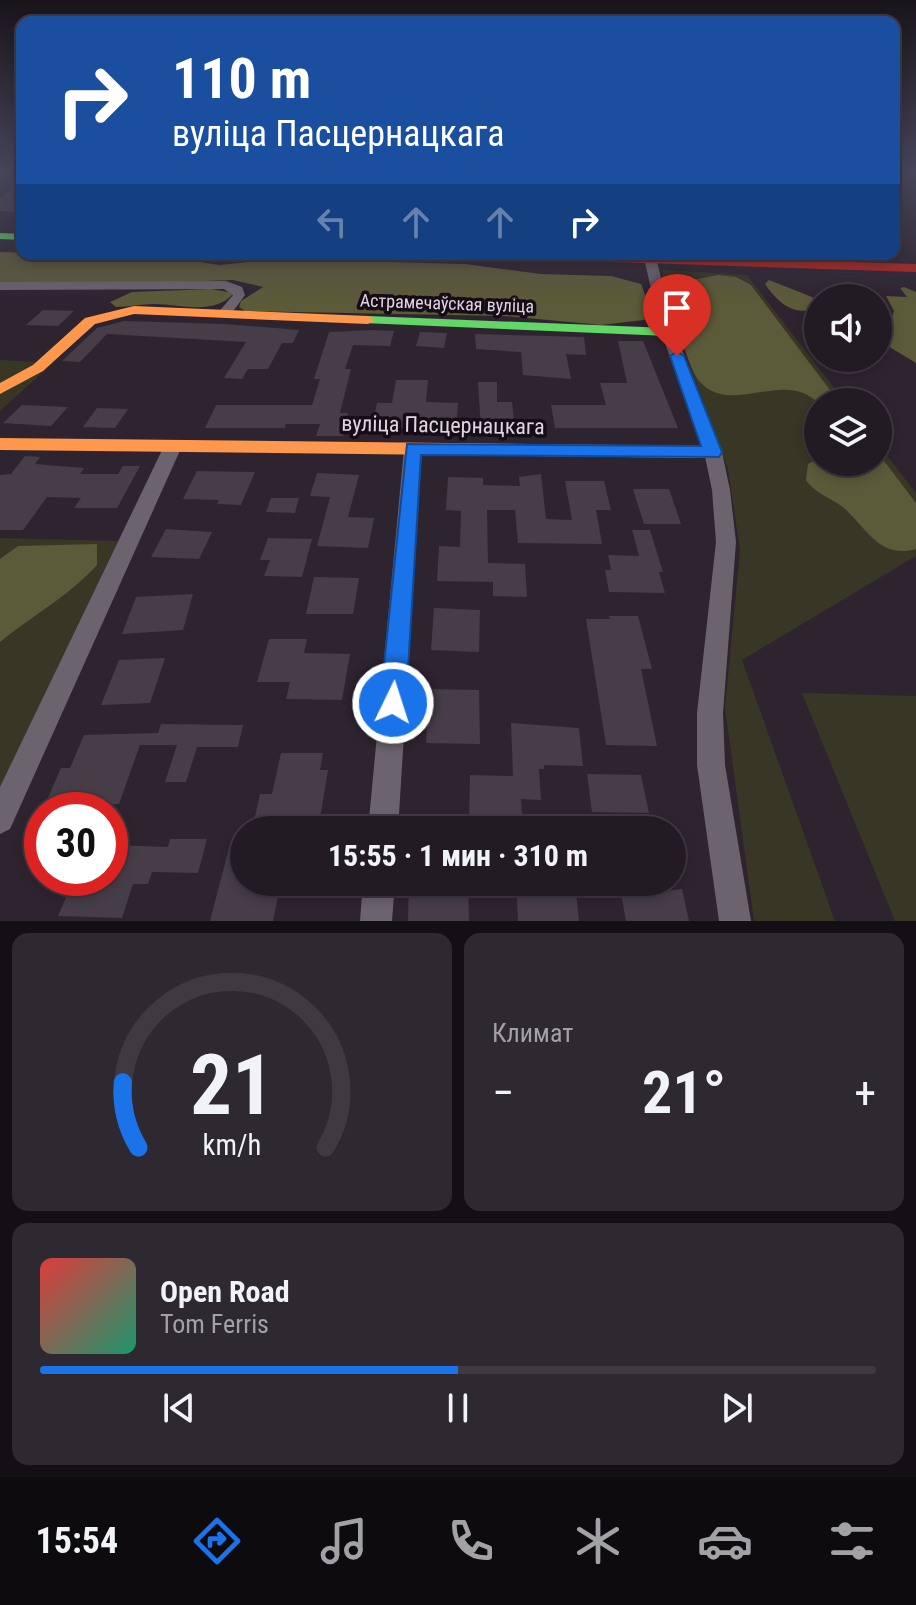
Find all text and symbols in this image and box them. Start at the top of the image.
text: 110 m [172,46,311,112]
icon: right [40,48,144,152]
text: вуліца Пасцернацкага [172,113,505,155]
icon: left [310,200,354,244]
icon: ahead [394,200,438,244]
icon: ahead [478,200,522,244]
icon: right [562,200,606,244]
pin [643,274,711,356]
map controls [804,284,892,476]
button: sound [804,284,892,372]
icon: arrive [655,286,699,330]
street label: Астрамечаўская вуліца [360,289,534,317]
button: layers [804,388,892,476]
street label: вуліца Пасцернацкага [341,411,545,439]
position arrow [351,661,435,745]
speed limit sign: 30 [24,792,128,896]
text: 15:55 · 1 мин · 310 m [328,838,588,873]
text: Климат [492,1018,573,1048]
text: 21 [190,1037,274,1134]
text: 21° [642,1057,726,1128]
text: − [492,1067,514,1119]
text: + [854,1067,876,1119]
text: km/h [203,1128,261,1162]
text: Open Road [160,1274,290,1309]
text: Tom Ferris [160,1309,269,1339]
icon: previous [157,1386,201,1430]
icon: pause [436,1386,480,1430]
icon: next [715,1386,759,1430]
icon: directions [189,1513,245,1569]
icon: music [316,1513,372,1569]
icon: phone [443,1513,499,1569]
icon: climate [570,1513,626,1569]
icon: car [697,1513,753,1569]
icon: filters [824,1513,880,1569]
text: 15:54 [36,1520,118,1562]

